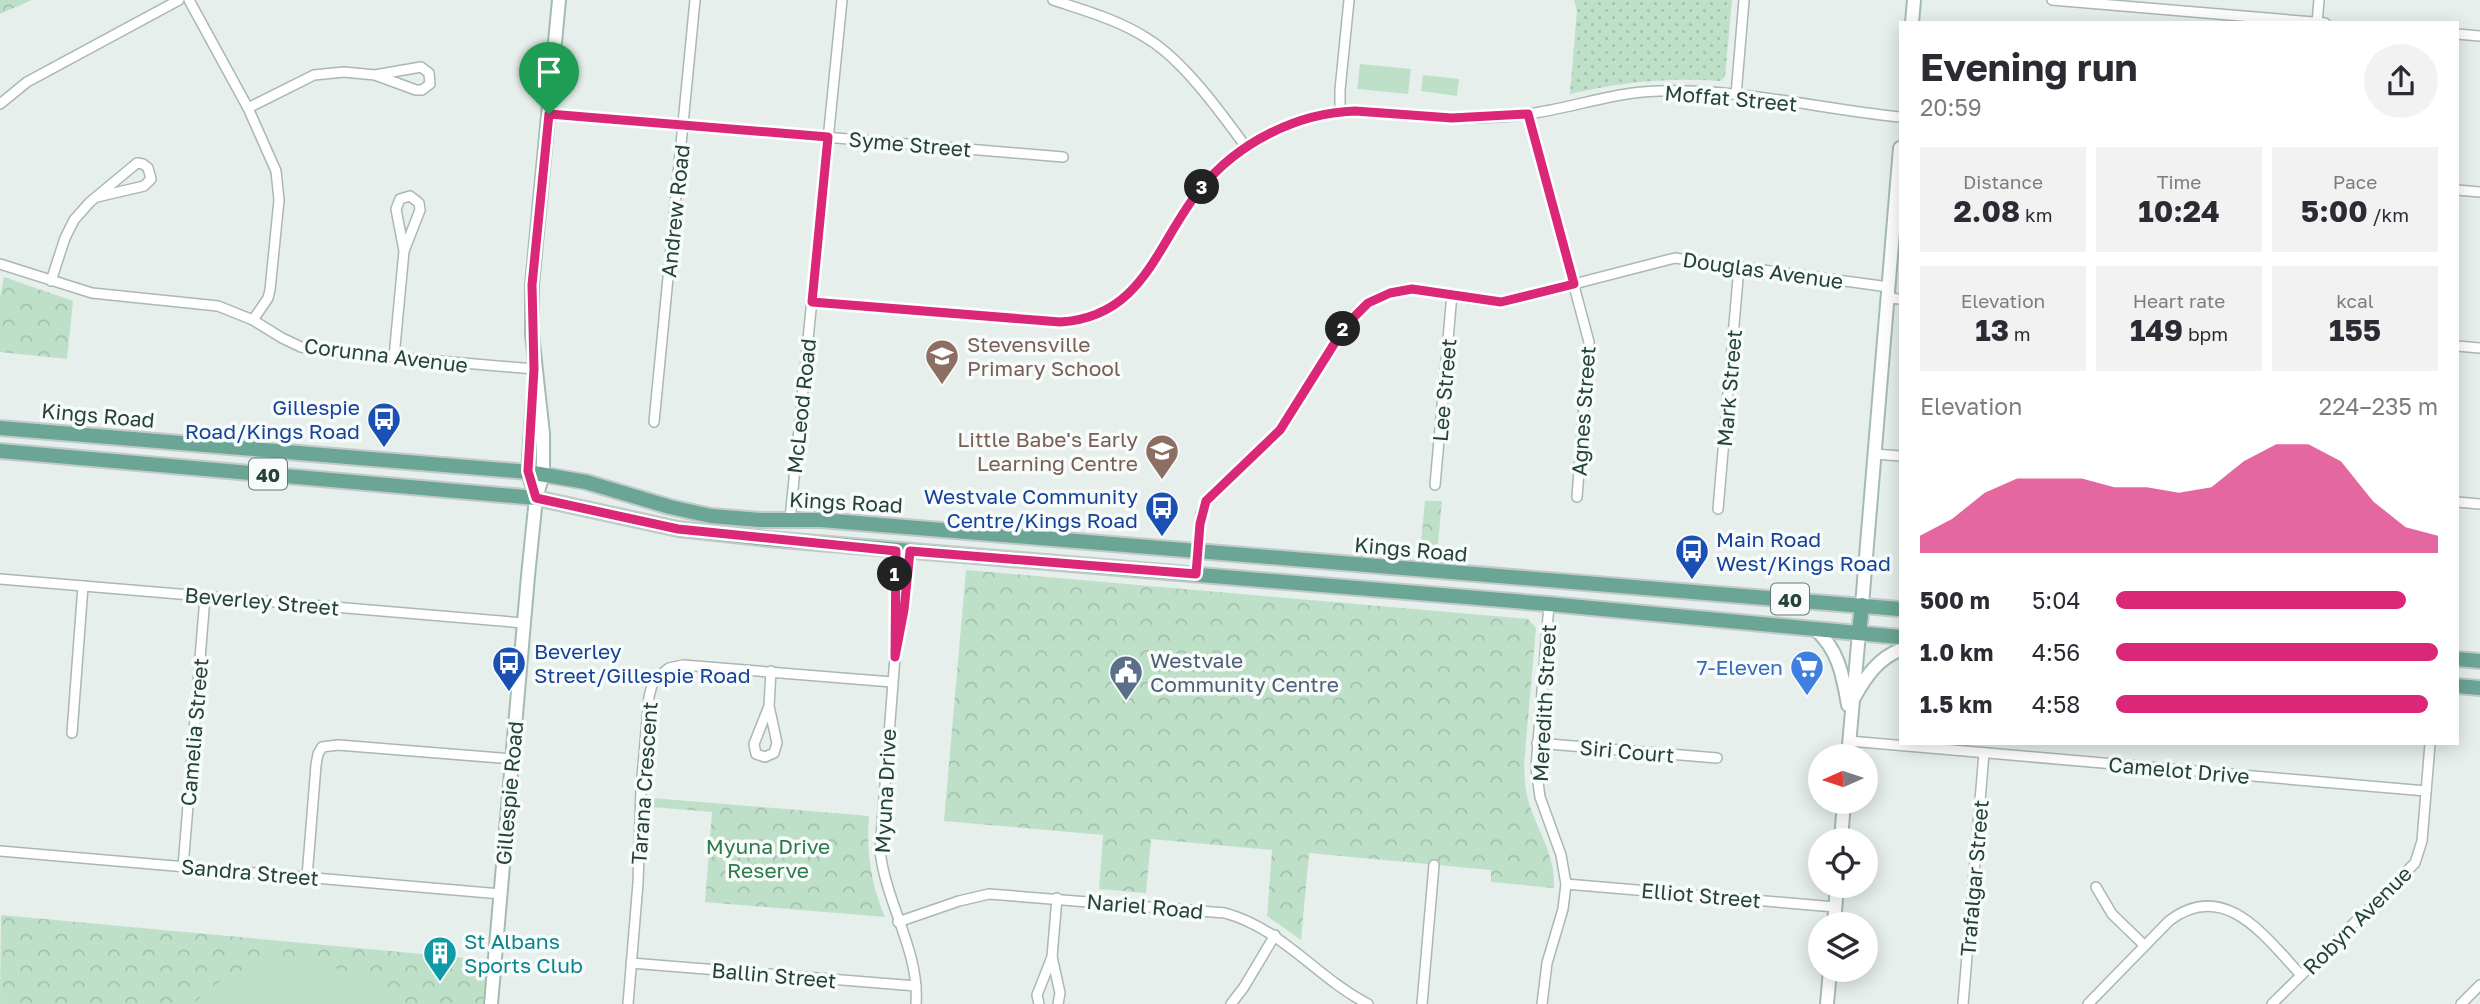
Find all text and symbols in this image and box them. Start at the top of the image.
pin [519,42,579,114]
text: Evening run [1920,44,2138,89]
button: share [2364,44,2438,118]
icon: arrive [530,53,568,91]
street label: Moffat Street [1664,79,1798,117]
text: 20:59 [1920,93,1982,121]
street label: Syme Street [848,126,972,162]
street label: Andrew Road [655,143,695,279]
pin: 3 [1184,170,1220,204]
text: Distance [1963,170,2043,193]
text: Time [2157,170,2201,193]
text: Pace [2333,170,2377,193]
text: 3 [1196,175,1207,198]
text: 2.08 [1954,193,2020,229]
text: 10:24 [2138,193,2220,229]
text: 5:00 [2301,193,2368,229]
text: km [2020,203,2052,226]
text: /km [2368,203,2409,226]
street label: Douglas Avenue [1681,246,1845,294]
text: Elevation [1961,289,2045,312]
text: Heart rate [2133,289,2225,312]
text: kcal [2336,289,2374,312]
pin: 2 [1326,312,1360,346]
text: 13 [1975,312,2009,348]
text: 149 [2130,312,2183,348]
text: 155 [2329,312,2381,348]
text: 2 [1337,317,1348,340]
text: m [2009,322,2031,345]
text: bpm [2183,322,2228,345]
street label: Mark Street [1711,328,1747,448]
place label: Stevensville Primary School [967,331,1121,381]
street label: Corunna Avenue [303,332,469,378]
street label: McLeod Road [781,337,821,475]
school or university icon: Stevensville Primary School [923,337,961,386]
street label: Lee Street [1427,337,1461,443]
street label: Agnes Street [1565,345,1601,477]
text: Elevation [1920,392,2022,420]
text: 224–235 m [2319,392,2438,420]
place label: Gillespie Road/Kings Road [185,394,360,444]
street label: Kings Road [40,397,156,433]
bus stop icon: Gillespie Road/Kings Road [365,400,403,449]
place label: Little Babe's Early Learning Centre [957,426,1138,476]
school or university icon: Little Babe's Early Learning Centre [1143,432,1181,481]
road number: 40 [249,458,287,489]
place label: Westvale Community Centre/Kings Road [924,483,1138,533]
street label: Kings Road [789,486,903,518]
bus stop icon: Westvale Community Centre/Kings Road [1143,489,1181,538]
place label: Main Road West/Kings Road [1716,526,1891,576]
street label: Kings Road [1353,531,1469,567]
bus stop icon: Main Road West/Kings Road [1673,532,1711,581]
pin: 1 [878,556,912,592]
text: 1 [890,562,899,585]
street label: Beverley Street [184,581,340,621]
road number: 40 [1771,584,1809,614]
text: 500 m [1920,586,1990,614]
text: 5:04 [2032,586,2081,614]
street label: Meredith Street [1527,624,1561,782]
place label: Beverley Street/Gillespie Road [534,638,751,688]
text: 1.0 km [1920,638,1993,666]
text: 4:56 [2032,638,2080,666]
bus stop icon: Beverley Street/Gillespie Road [490,644,528,693]
place label: Westvale Community Centre [1150,647,1339,697]
supermarket icon: 7-Eleven [1788,648,1826,697]
public building icon: Westvale Community Centre [1107,653,1145,702]
place label: 7-Eleven [1696,654,1783,680]
street label: Camelia Street [175,657,213,807]
text: 1.5 km [1920,690,1992,718]
text: 4:58 [2032,690,2080,718]
street label: Tarana Crescent [625,701,663,865]
street label: Gillespie Road [490,720,528,866]
street label: Myuna Drive [869,728,901,854]
street label: Siri Court [1579,734,1675,768]
north arrow [1808,744,1878,814]
map controls [1808,744,1878,982]
street label: Camelot Drive [2107,751,2251,789]
street label: Trafalgar Street [1954,799,1994,957]
button: locate [1808,828,1878,898]
park label: Myuna Drive Reserve [706,833,830,883]
street label: Sandra Street [180,853,320,891]
street label: Robyn Avenue [2297,860,2417,980]
street label: Elliot Street [1640,877,1762,913]
street label: Nariel Road [1085,888,1205,924]
button: layers [1808,912,1878,982]
place label: St Albans Sports Club [464,928,583,978]
building icon: St Albans Sports Club [421,934,459,983]
street label: Ballin Street [710,957,838,993]

